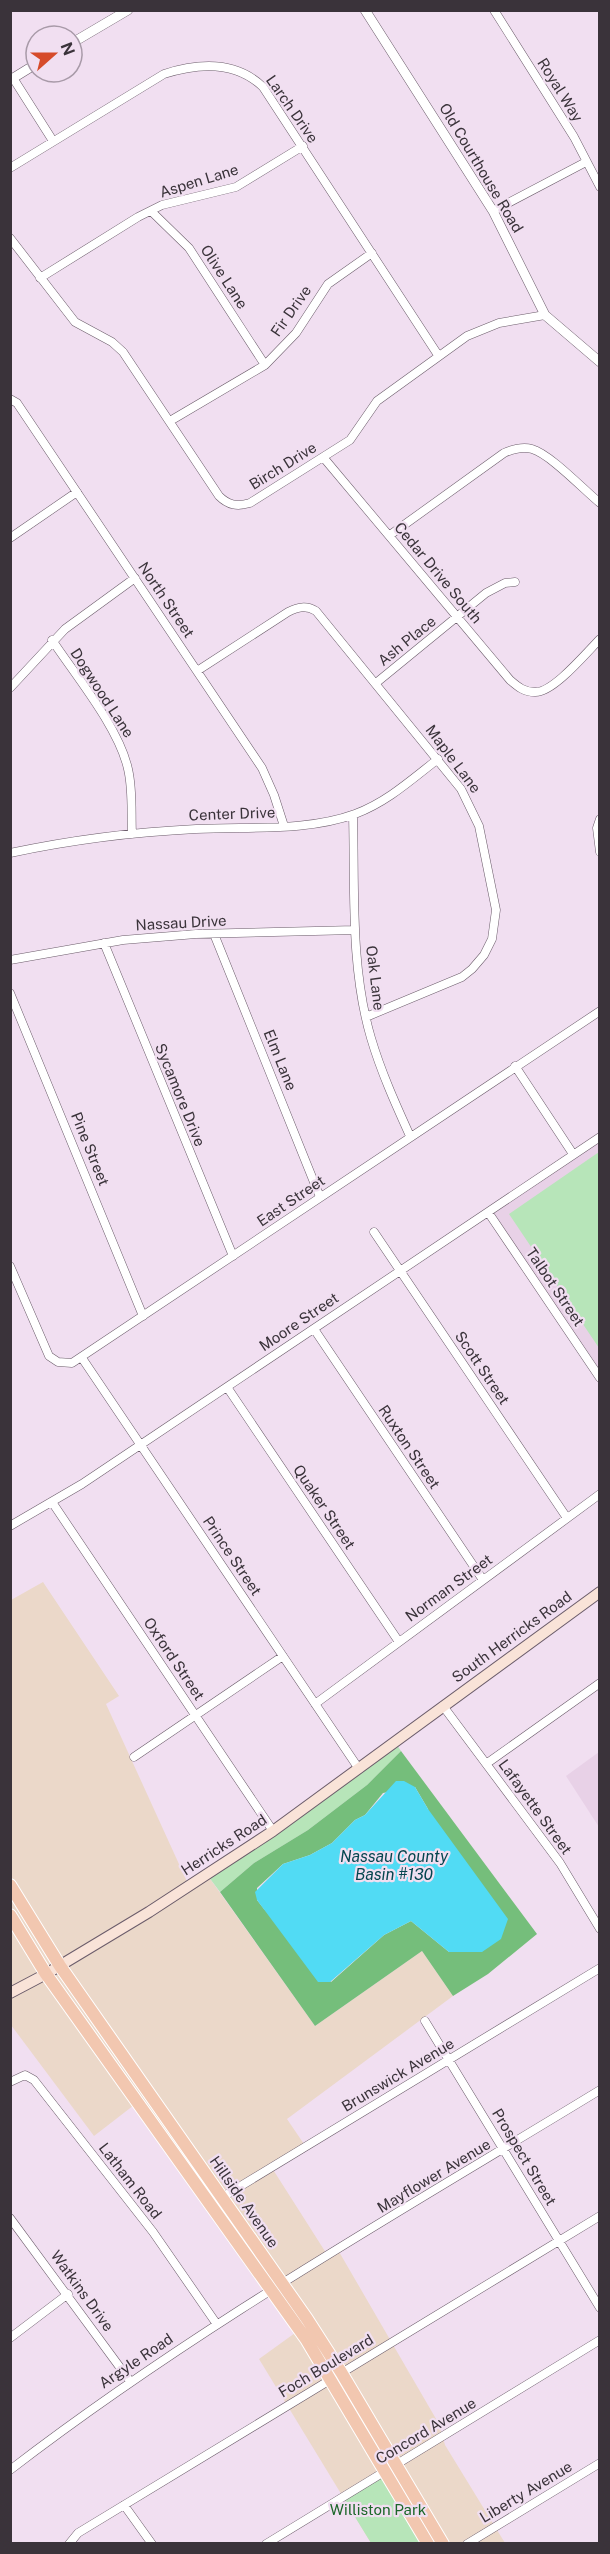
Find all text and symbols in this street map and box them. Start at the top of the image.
north arrow [24,24,84,84]
text: N [56,40,79,58]
street label: Royal Way [534,55,587,125]
street label: Larch Drive [263,72,322,146]
street label: Old Courthouse Road [436,100,527,235]
street label: Aspen Lane [157,160,240,201]
street label: Olive Lane [198,242,251,312]
street label: Fir Drive [267,282,314,339]
street label: Birch Drive [246,438,319,493]
street label: Cedar Drive South [391,519,486,627]
street label: North Street [135,559,198,641]
street label: Ash Place [374,612,439,669]
street label: Dogwood Lane [67,645,138,741]
street label: Maple Lane [422,721,484,796]
street label: Center Drive [188,803,276,824]
street label: Nassau Drive [135,912,227,933]
street label: Oak Lane [363,945,388,1011]
street label: Elm Lane [261,1027,300,1093]
street label: Sycamore Drive [152,1041,209,1149]
street label: Pine Street [68,1110,113,1188]
street label: East Street [254,1172,328,1229]
street label: Talbot Street [523,1244,588,1329]
street label: Moore Street [256,1289,342,1354]
street label: Scott Street [452,1328,513,1408]
street label: Ruxton Street [375,1402,444,1492]
street label: Quaker Street [290,1461,359,1552]
street label: Prince Street [200,1513,265,1599]
street label: Norman Street [402,1550,495,1625]
street label: South Herricks Road [449,1587,575,1686]
street label: Oxford Street [141,1614,208,1703]
street label: Lafayette Street [495,1756,576,1858]
street label: Herricks Road [178,1811,270,1878]
water label: Nassau County Basin #130 [340,1847,449,1884]
street label: Brunswick Avenue [339,2034,457,2115]
street label: Prospect Street [489,2105,560,2208]
street label: Mayflower Avenue [374,2135,493,2216]
street label: Latham Road [96,2139,165,2222]
street label: Hillside Avenue [207,2153,282,2251]
street label: Watkins Drive [48,2247,117,2334]
street label: Argyle Road [96,2330,176,2392]
street label: Foch Boulevard [275,2331,376,2401]
street label: Concord Avenue [373,2394,479,2467]
street label: Liberty Avenue [477,2457,575,2526]
park label: Williston Park [330,2501,426,2518]

